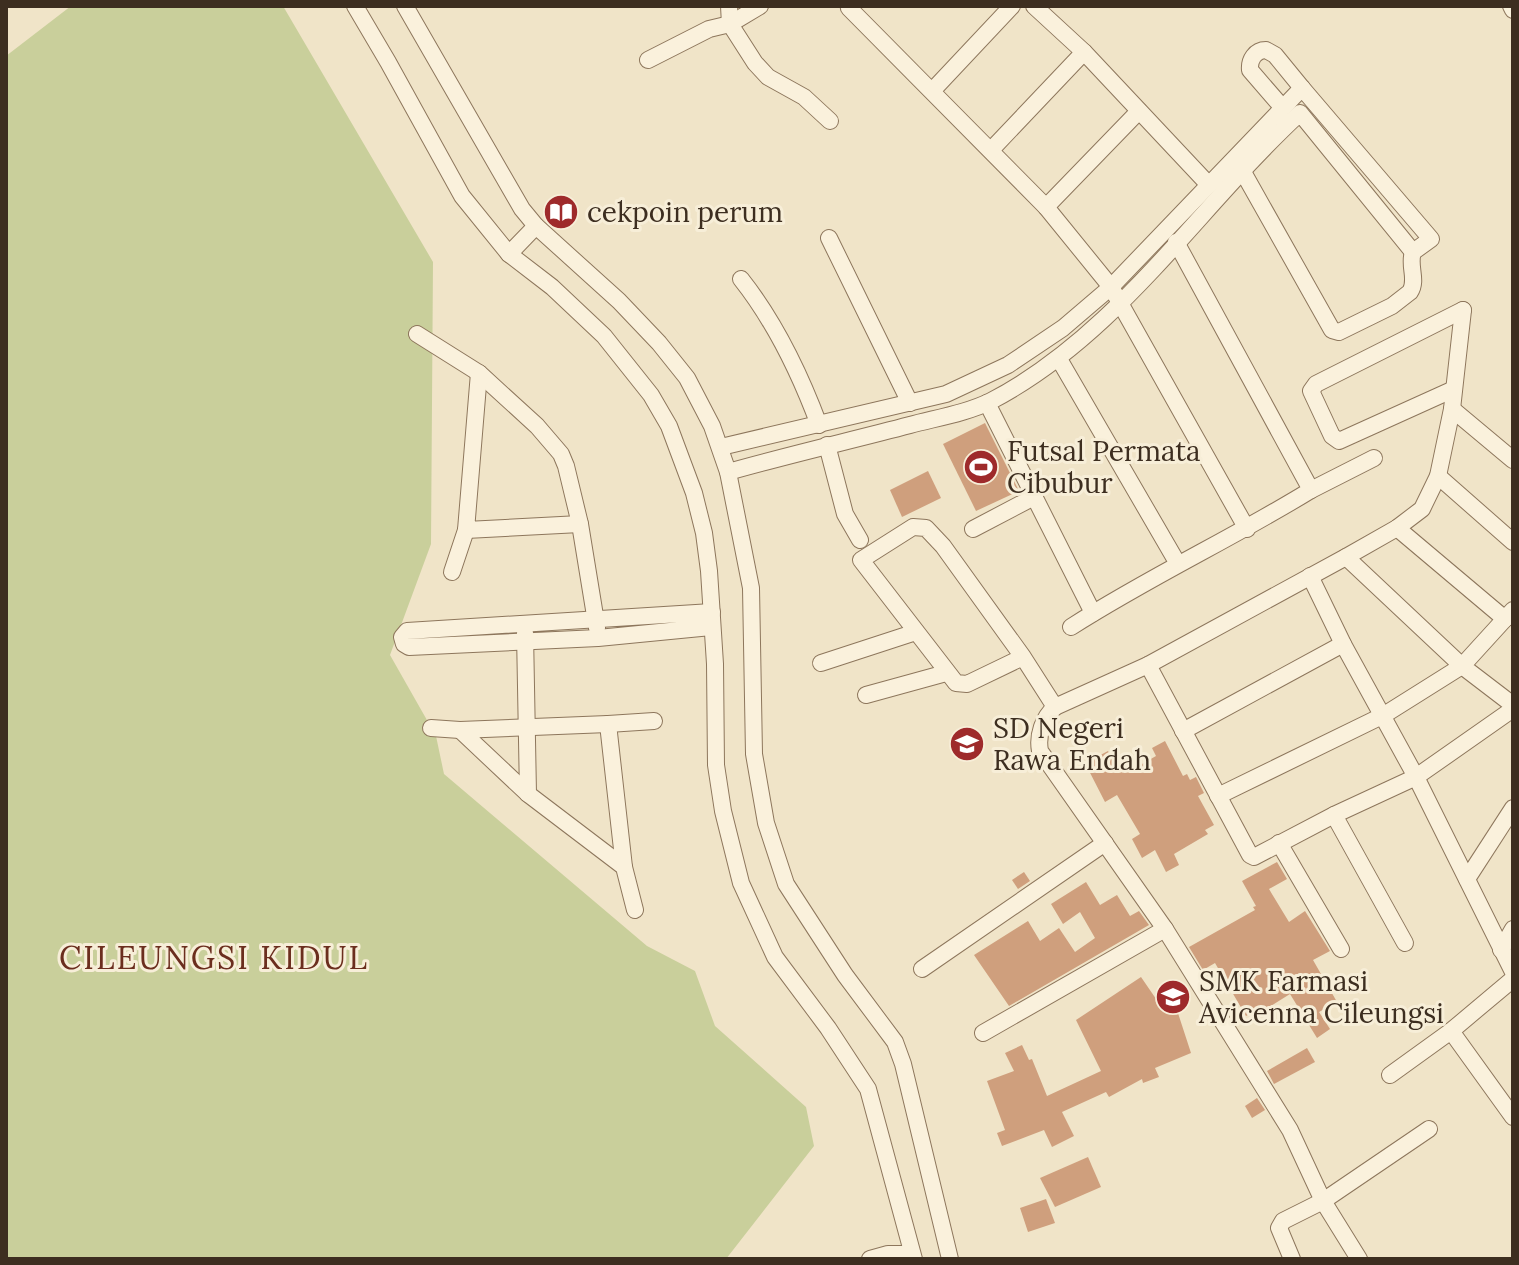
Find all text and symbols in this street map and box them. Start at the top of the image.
library icon: cekpoin perum [542,193,580,231]
place label: cekpoin perum [587,194,783,230]
place label: Futsal Permata Cibubur [1007,433,1201,501]
sports icon: Futsal Permata Cibubur [962,448,1000,486]
place label: SD Negeri Rawa Endah [993,710,1151,778]
school or university icon: SD Negeri Rawa Endah [948,725,986,763]
district label: CILEUNGSI KIDUL [59,937,369,978]
place label: SMK Farmasi Avicenna Cileungsi [1198,963,1444,1031]
school or university icon: SMK Farmasi Avicenna Cileungsi [1154,978,1192,1016]

